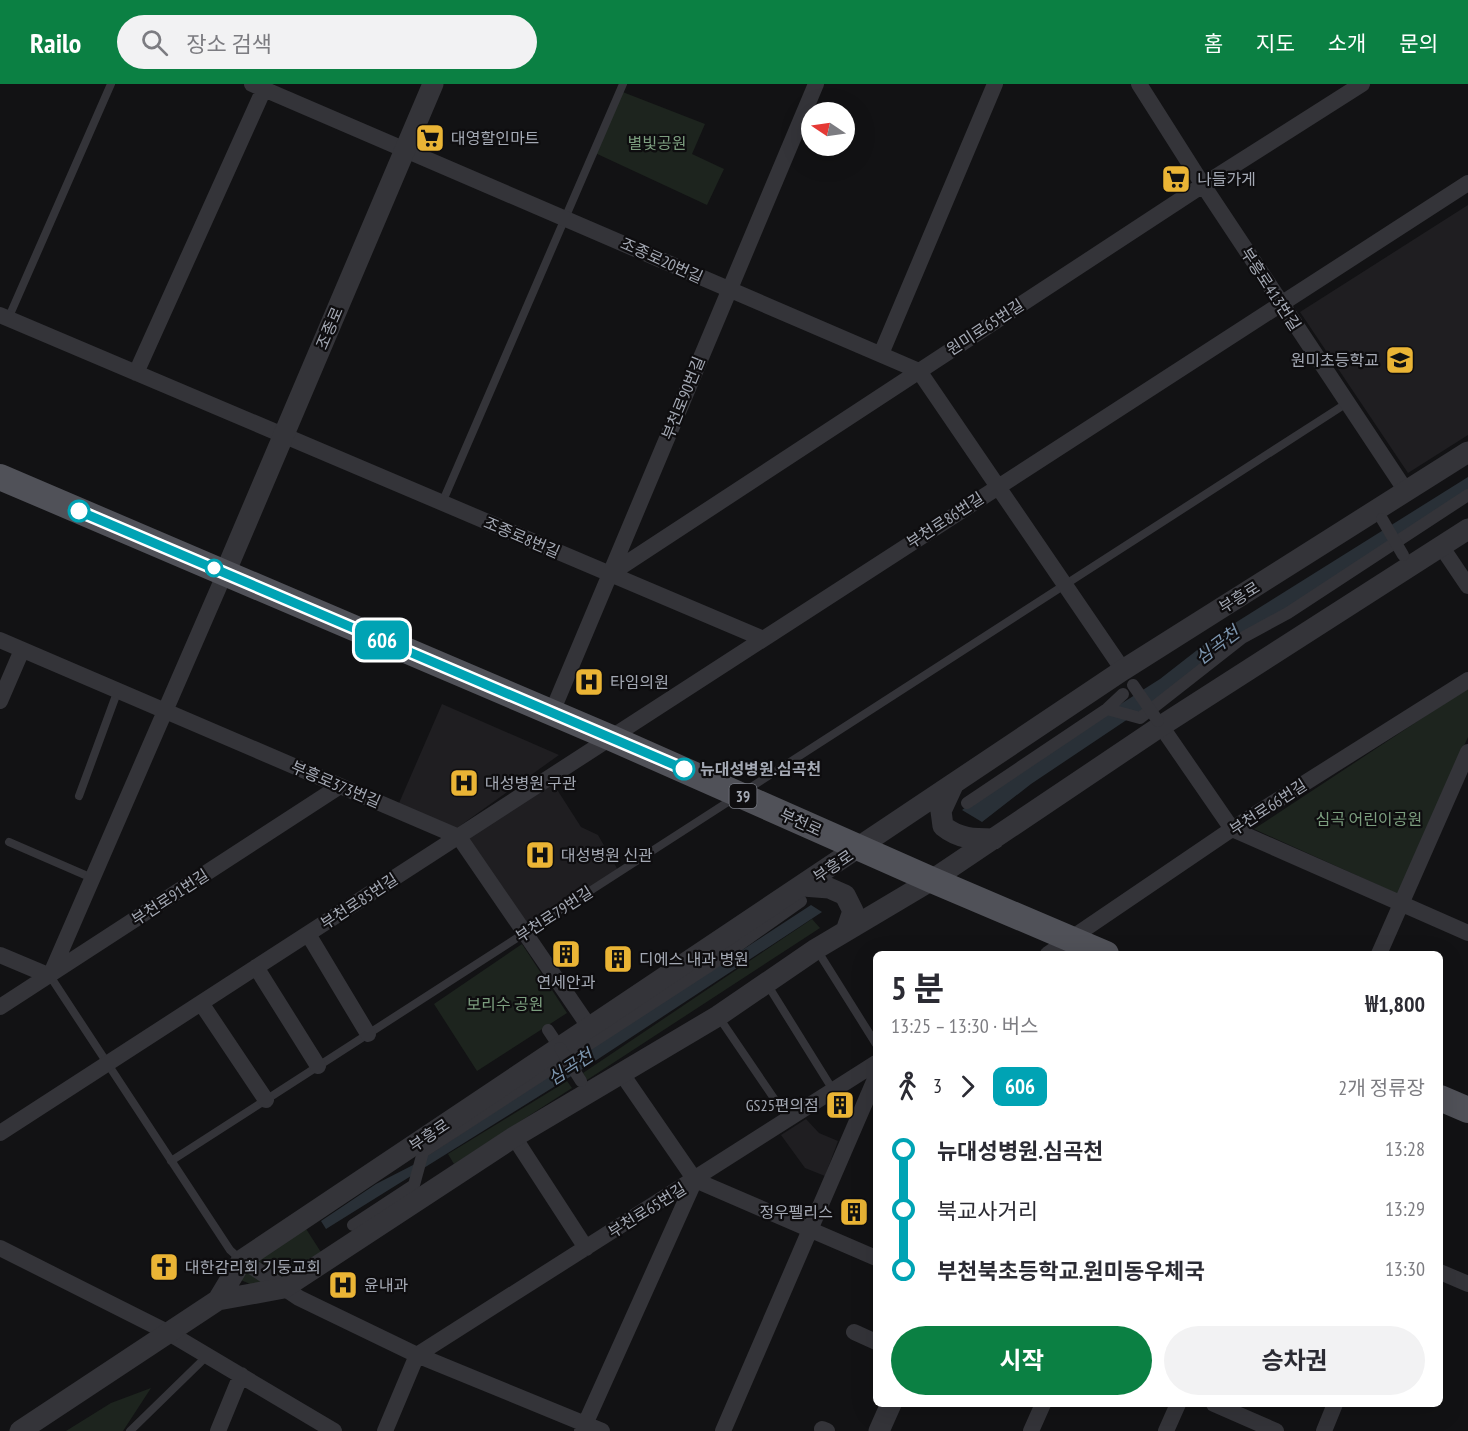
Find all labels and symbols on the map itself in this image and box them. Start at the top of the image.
north arrow [801,102,855,156]
supermarket icon: 대영할인마트 [414,122,446,154]
place label: 대영할인마트 [451,128,539,148]
park label: 별빛공원 [628,133,686,153]
supermarket icon: 나들가게 [1160,163,1192,195]
place label: 나들가게 [1197,169,1256,189]
street label: 조종로20번길 [618,233,706,287]
street label: 부흥로413번길 [1237,244,1305,334]
street label: 원미로65번길 [943,295,1027,359]
street label: 조종로 [311,304,347,352]
school or university icon: 원미초등학교 [1384,344,1416,376]
place label: 원미초등학교 [1291,350,1379,370]
street label: 부천로90번길 [657,353,709,443]
street label: 부천로86번길 [903,488,987,552]
unlabelled marker [68,500,90,522]
street label: 조종로8번길 [481,512,563,562]
unlabelled marker [205,559,223,577]
street label: 부흥로 [1215,577,1263,617]
water label: 심곡천 [1190,619,1246,669]
line badge: 606 [348,620,416,660]
hospital icon: 타임의원 [573,666,605,698]
place label: 타임의원 [610,672,669,692]
street label: 부흥로373번길 [288,756,384,812]
marker: 뉴대성병원.심곡천 [673,758,695,780]
place label: 뉴대성병원.심곡천 [700,759,821,779]
hospital icon: 대성병원 구관 [448,767,480,799]
place label: 대성병원 구관 [485,773,577,793]
street label: 부천로66번길 [1226,775,1310,839]
road number: 39 [730,784,756,808]
street label: 부천로 [777,804,825,840]
park label: 심곡 어린이공원 [1316,809,1422,829]
hospital icon: 대성병원 신관 [524,839,556,871]
place label: 대성병원 신관 [561,845,653,865]
street label: 부흥로 [809,845,857,887]
street label: 부천로91번길 [128,865,212,929]
street label: 부천로85번길 [317,869,401,933]
street label: 부천로79번길 [512,882,596,946]
building icon: 연세안과 [550,938,582,970]
building icon: 디에스 내과 병원 [602,943,634,975]
place label: 디에스 내과 병원 [639,949,749,969]
place label: 연세안과 [537,972,596,992]
park label: 보리수 공원 [467,994,544,1014]
water label: 심곡천 [543,1042,599,1090]
building icon: GS25편의점 [824,1089,856,1121]
place label: GS25편의점 [746,1095,819,1115]
street label: 부흥로 [405,1114,453,1156]
street label: 부천로65번길 [604,1178,690,1242]
building icon: 정우펠리스 [838,1196,870,1228]
place label: 정우펠리스 [759,1202,833,1222]
church icon: 대한감리회 기둥교회 [148,1251,180,1283]
place label: 대한감리회 기둥교회 [185,1257,321,1277]
hospital icon: 윤내과 [327,1269,359,1301]
place label: 윤내과 [364,1275,408,1295]

